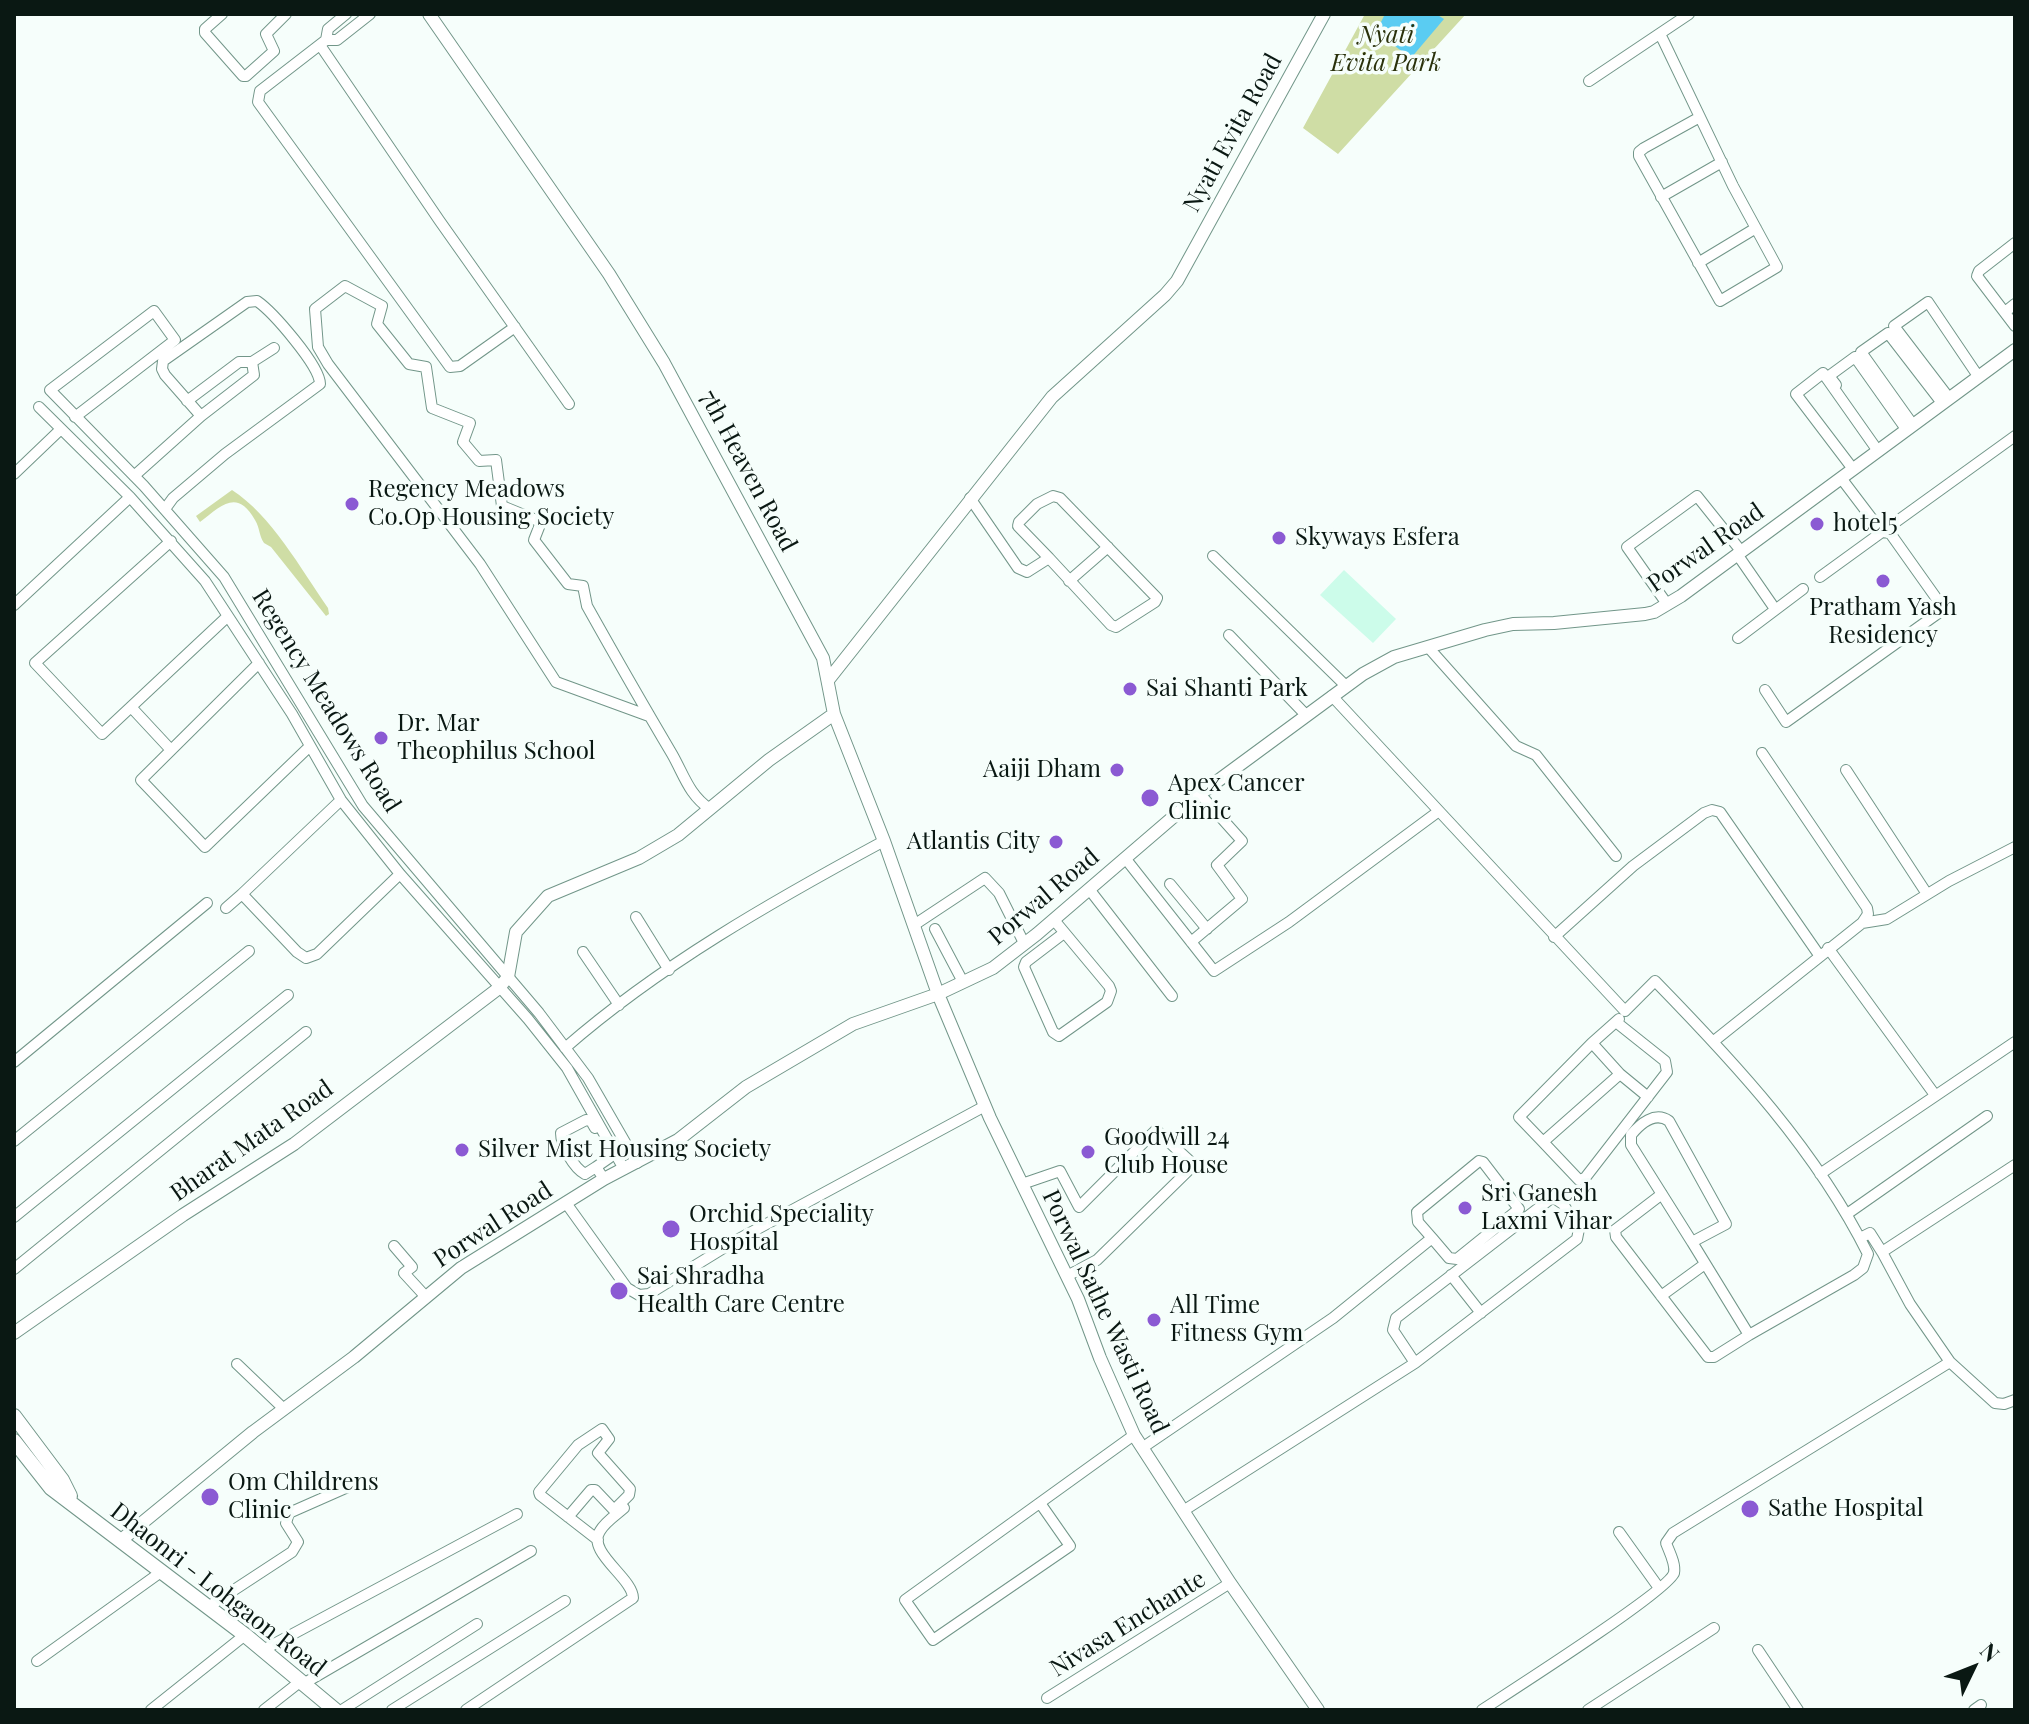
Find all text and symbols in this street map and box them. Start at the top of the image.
park label: Nyati Evita Park [1331,22,1441,78]
street label: Nyati Evita Road [1178,49,1288,217]
street label: 7th Heaven Road [693,385,803,557]
place label: Regency Meadows Co.Op Housing Society [368,476,614,532]
marker: Regency Meadows Co.Op Housing Society [343,495,361,513]
street label: Porwal Road [1642,497,1770,599]
place label: hotel5 [1833,510,1898,538]
marker: hotel5 [1808,515,1826,533]
place label: Skyways Esfera [1295,524,1460,552]
marker: Skyways Esfera [1270,529,1288,547]
marker: Pratham Yash Residency [1874,572,1892,590]
street label: Regency Meadows Road [246,584,406,818]
place label: Pratham Yash Residency [1809,594,1957,650]
place label: Sai Shanti Park [1146,675,1308,703]
marker: Sai Shanti Park [1121,680,1139,698]
place label: Dr. Mar Theophilus School [397,710,595,766]
marker: Dr. Mar Theophilus School [372,729,390,747]
place label: Aaiji Dham [983,756,1101,784]
marker: Aaiji Dham [1108,761,1126,779]
place label: Apex Cancer Clinic [1168,770,1305,826]
marker: Apex Cancer Clinic [1139,787,1161,809]
place label: Atlantis City [907,828,1040,856]
marker: Atlantis City [1047,833,1065,851]
street label: Porwal Road [983,842,1105,952]
street label: Bharat Mata Road [165,1074,339,1208]
place label: Goodwill 24 Club House [1104,1124,1230,1180]
place label: Silver Mist Housing Society [478,1136,771,1164]
marker: Silver Mist Housing Society [453,1141,471,1159]
marker: Goodwill 24 Club House [1079,1143,1097,1161]
street label: Porwal Road [428,1176,558,1274]
place label: Sri Ganesh Laxmi Vihar [1481,1180,1612,1236]
street label: Porwal Sathe Wasti Road [1036,1186,1174,1438]
marker: Sri Ganesh Laxmi Vihar [1456,1199,1474,1217]
place label: Orchid Speciality Hospital [689,1201,874,1257]
marker: Orchid Speciality Hospital [660,1218,682,1240]
place label: Sai Shradha Health Care Centre [637,1263,845,1319]
marker: Sai Shradha Health Care Centre [608,1280,630,1302]
place label: All Time Fitness Gym [1170,1292,1303,1348]
marker: All Time Fitness Gym [1145,1311,1163,1329]
place label: Om Childrens Clinic [228,1469,379,1525]
marker: Om Childrens Clinic [199,1486,221,1508]
place label: Sathe Hospital [1768,1495,1924,1523]
street label: Dhaonri - Lohgaon Road [105,1497,331,1683]
marker: Sathe Hospital [1739,1498,1761,1520]
street label: Nivasa Enchante [1045,1565,1211,1683]
north arrow [1933,1628,2013,1708]
text: N [1974,1636,2007,1668]

